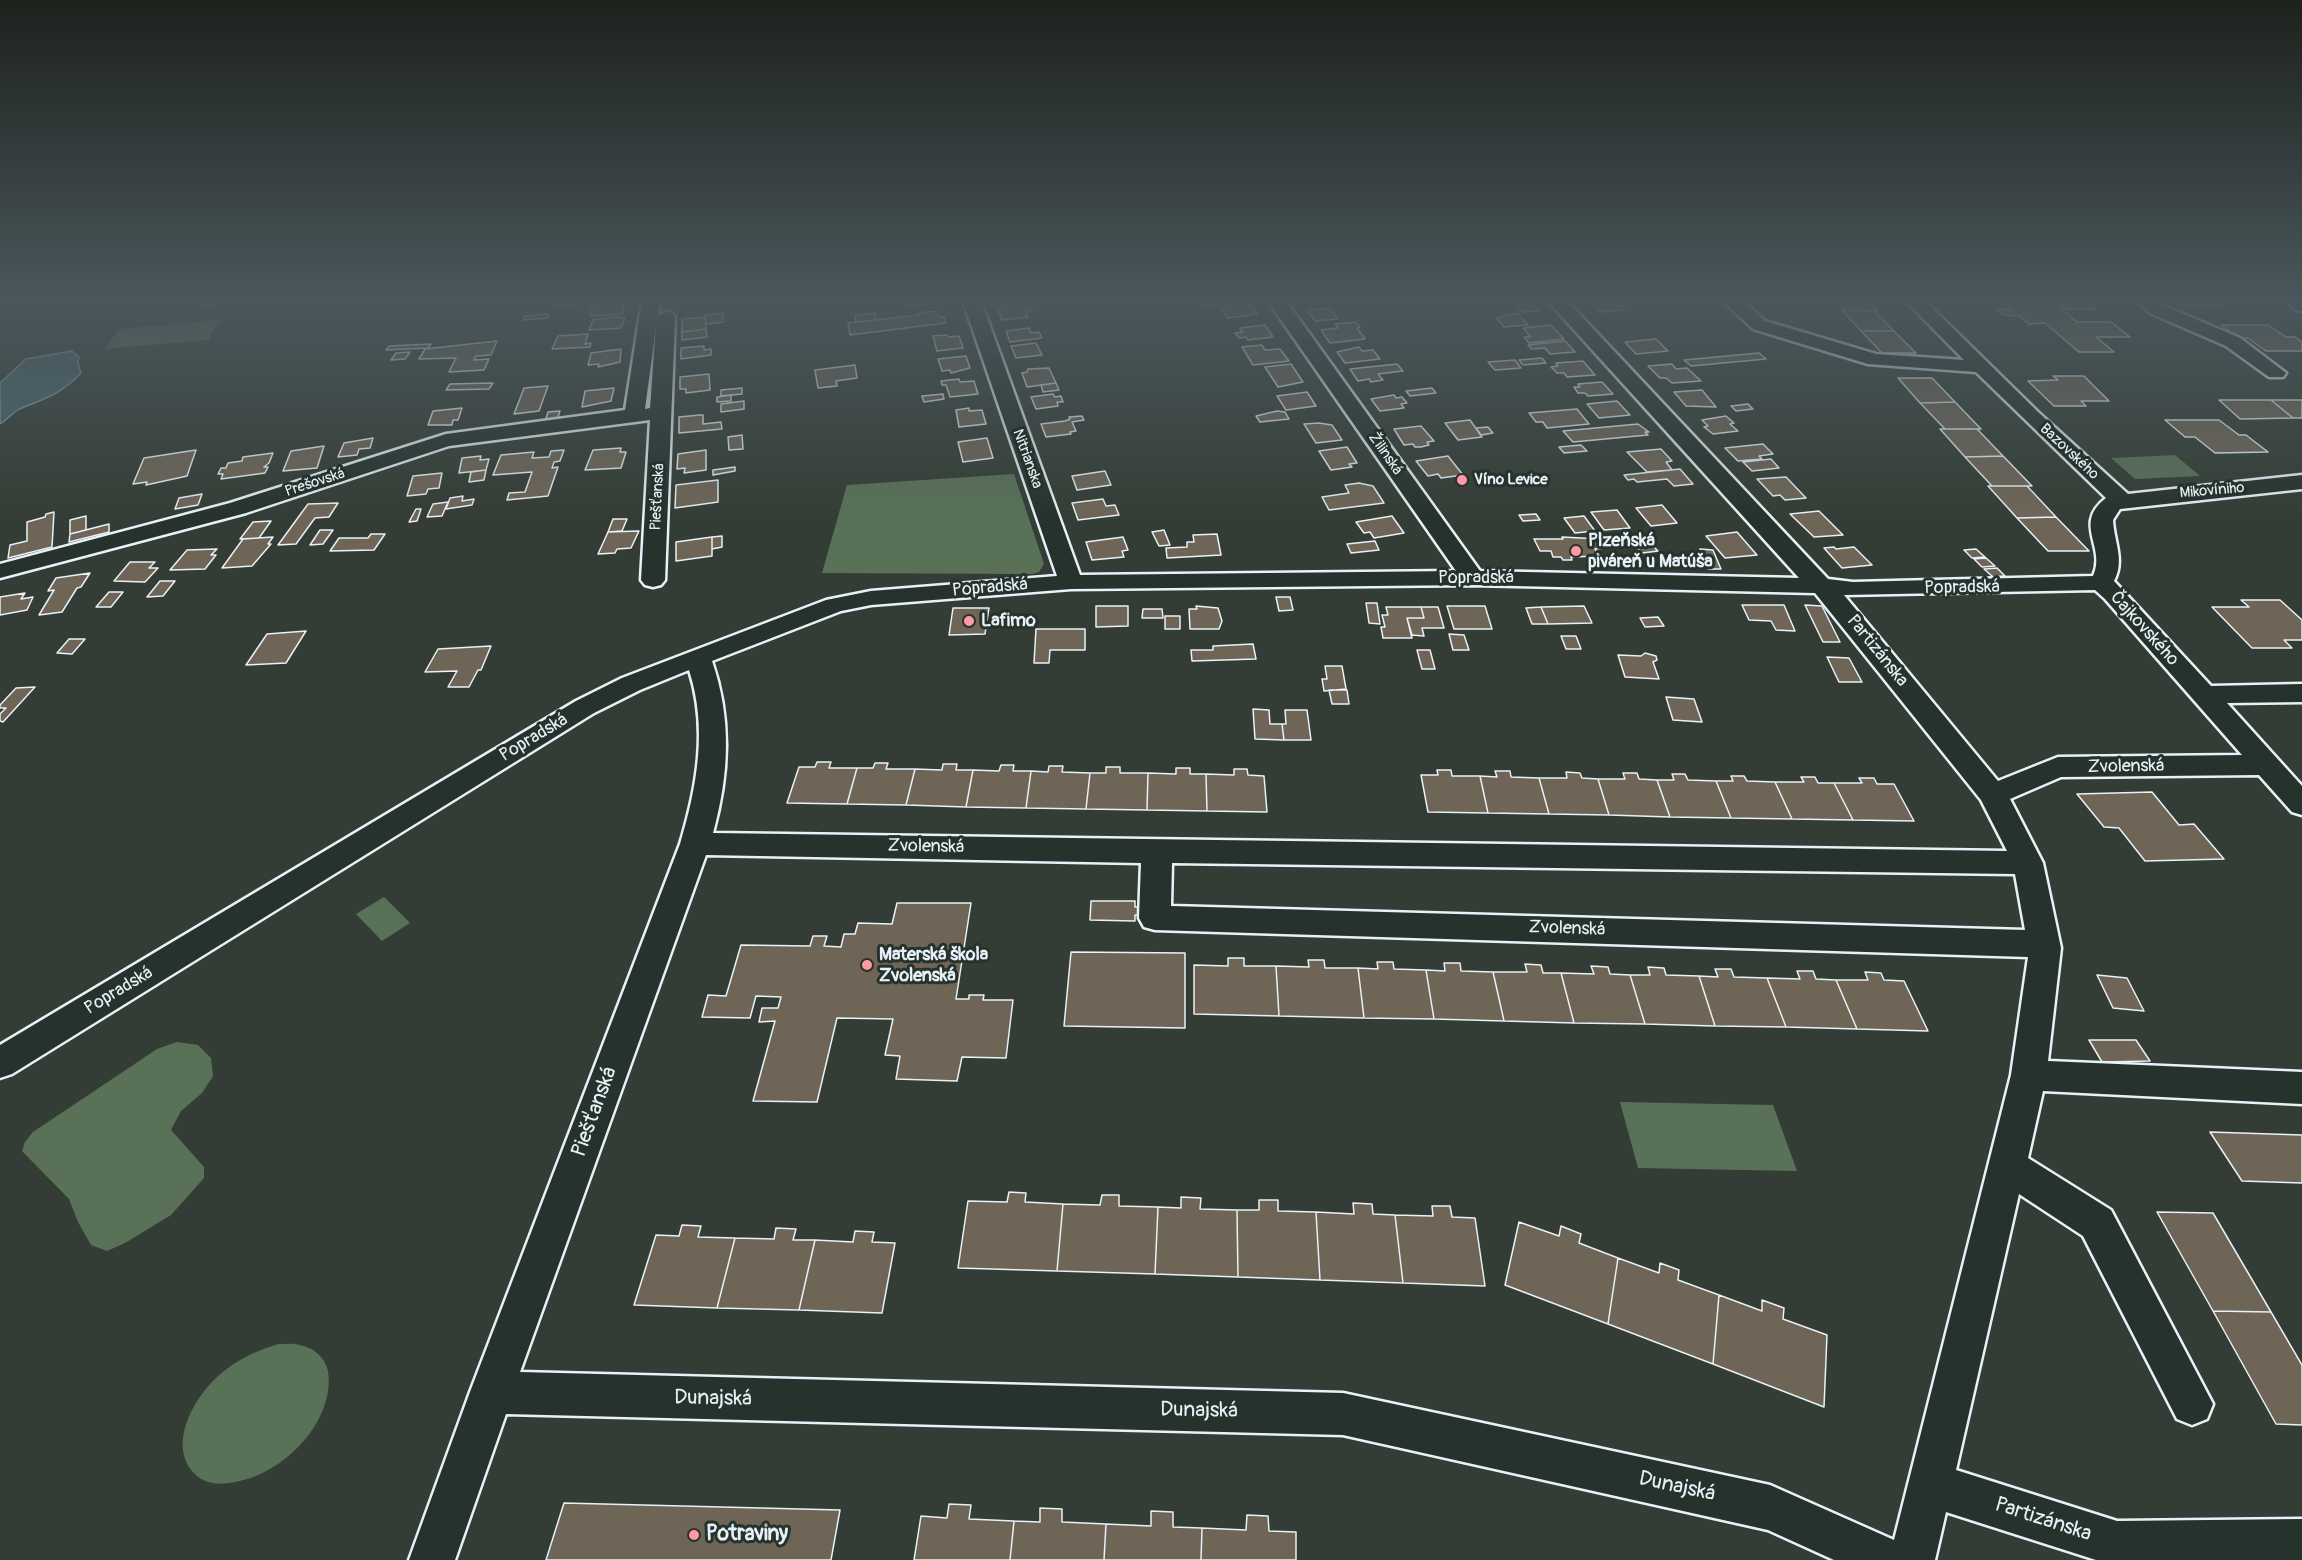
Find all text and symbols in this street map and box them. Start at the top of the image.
street label: Bazovského [2036,420,2102,484]
street label: Nitrianska [1008,427,1046,491]
street label: Žilinská [1364,429,1406,479]
street label: Piešťanská [647,463,669,531]
street label: Prešovská [283,465,347,501]
place label: Víno Levice [1474,471,1548,489]
marker: Víno Levice [1455,473,1469,487]
street label: Mikovíniho [2179,479,2245,503]
place label: Plzeňská piváreň u Matúša [1588,530,1713,572]
marker: Plzeňská piváreň u Matúša [1569,544,1583,558]
street label: Popradská [1438,567,1514,589]
street label: Popradská [951,574,1029,602]
street label: Popradská [1924,577,2000,599]
street label: Čajkovského [2105,587,2183,671]
place label: Lafimo [981,610,1036,632]
street label: Partizánska [1842,611,1912,691]
marker: Lafimo [962,614,976,628]
street label: Popradská [496,709,572,767]
street label: Zvolenská [2088,756,2164,778]
street label: Zvolenská [888,836,964,858]
street label: Zvolenská [1528,917,1606,941]
place label: Materská škola Zvolenská [879,944,988,986]
marker: Materská škola Zvolenská [860,958,874,972]
street label: Popradská [81,962,157,1020]
street label: Piešťanská [567,1063,623,1161]
street label: Dunajská [674,1386,752,1412]
street label: Dunajská [1160,1398,1238,1424]
street label: Dunajská [1636,1467,1718,1507]
street label: Partizánska [1991,1493,2095,1547]
place label: Potraviny [706,1522,788,1548]
marker: Potraviny [687,1528,701,1542]

